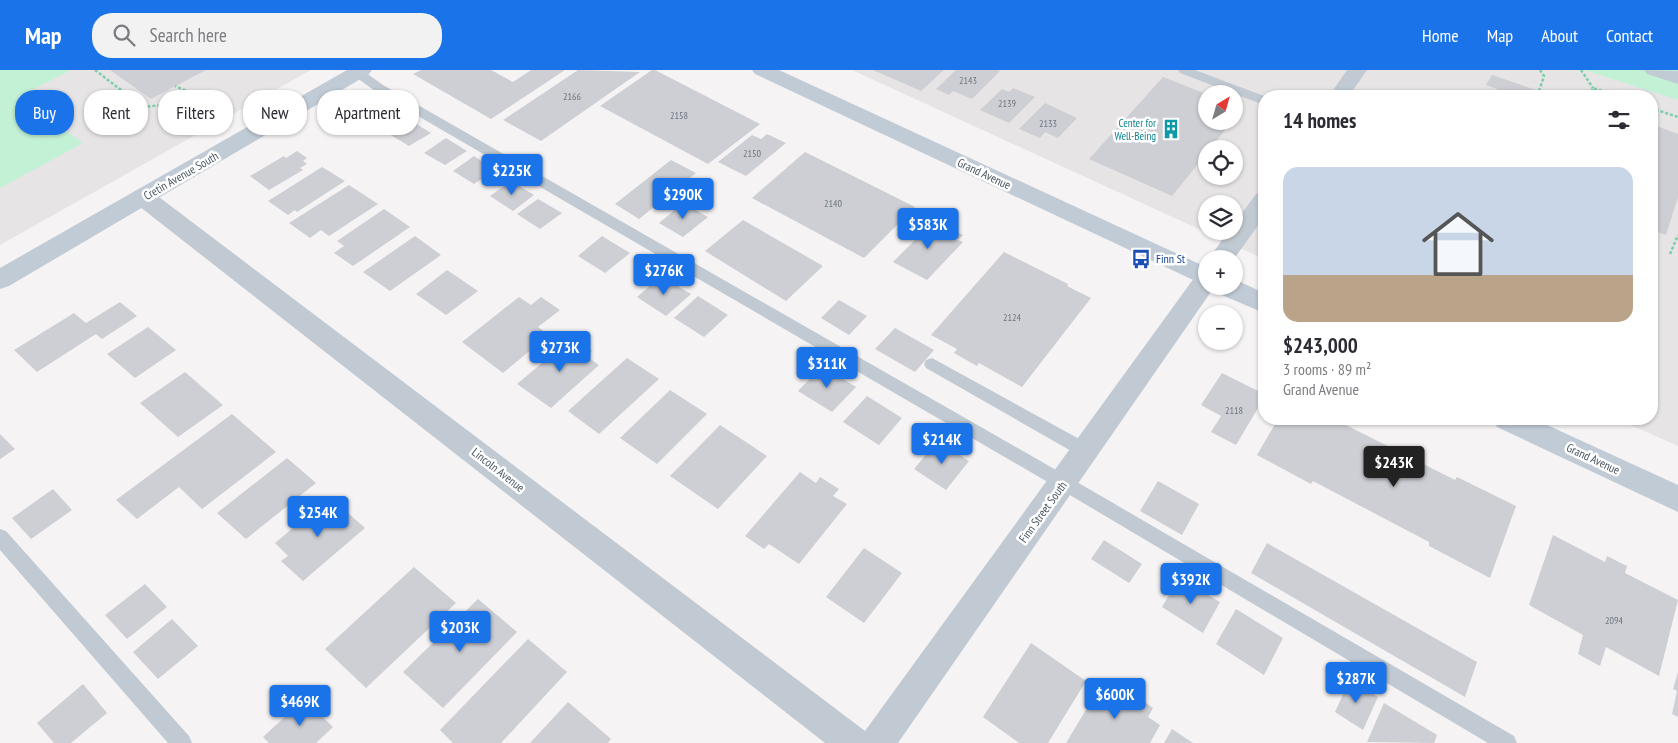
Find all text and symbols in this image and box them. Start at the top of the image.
search box [92,13,442,58]
text: Map [25,20,62,51]
icon: search [110,21,138,49]
text: Search here [150,23,227,47]
text: Home [1422,24,1459,47]
text: Map [1487,24,1513,47]
text: About [1541,24,1578,47]
text: Contact [1606,24,1653,47]
house number: 2143 [959,74,977,87]
north arrow [1198,85,1242,130]
map controls [1198,85,1243,350]
chip: Buy [15,90,74,135]
chip: Rent [84,90,148,135]
chip: Filters [158,90,233,135]
chip: New [243,90,307,135]
chip: Apartment [317,90,419,135]
house number: 2166 [563,90,582,103]
house number: 2139 [998,97,1016,110]
icon: filters [1605,106,1633,134]
text: 14 homes [1283,107,1356,134]
house number: 2158 [670,109,688,122]
place label: Center for Well-Being [1114,116,1156,143]
house number: 2133 [1039,117,1057,130]
building icon: Center for Well-Being [1160,118,1182,140]
button: locate [1198,140,1243,185]
house number: 2150 [743,147,762,160]
street label: Cretin Avenue South [141,148,221,203]
pin: $225K [477,154,547,196]
street label: Grand Avenue [955,155,1013,192]
text: $225K [493,160,531,180]
pin: $290K [648,178,718,220]
text: $290K [664,184,702,204]
button: layers [1198,195,1243,240]
house number: 2140 [824,197,843,210]
icon: home [1413,199,1503,289]
pin: $583K [893,208,963,250]
text: $583K [909,214,947,234]
bus stop icon: Finn St [1130,248,1152,270]
button: + [1198,250,1243,295]
place label: Finn St [1156,251,1186,266]
pin: $276K [629,254,699,296]
text: $276K [645,260,683,280]
button: − [1198,305,1243,350]
house number: 2124 [1003,311,1022,324]
pin: $273K [525,330,595,373]
text: $243,000 [1283,332,1358,359]
text: $273K [541,337,579,357]
pin: $311K [792,346,862,389]
text: $311K [808,353,846,373]
text: 3 rooms · 89 m² [1283,359,1371,379]
text: Grand Avenue [1283,379,1359,399]
house number: 2118 [1225,404,1243,417]
pin: $214K [907,422,977,465]
text: $214K [923,429,961,449]
street label: Grand Avenue [1564,440,1622,477]
street label: Lincoln Avenue [469,444,528,495]
pin: $243K [1359,446,1429,488]
text: $243K [1375,452,1413,472]
street label: Finn Street South [1015,478,1070,545]
pin: $254K [283,496,353,538]
text: $254K [299,502,337,522]
pin: $392K [1156,562,1226,605]
text: $392K [1172,569,1210,589]
pin: $203K [425,610,495,653]
house number: 2094 [1605,614,1624,627]
text: $203K [441,617,479,637]
pin: $287K [1321,662,1391,704]
text: $287K [1337,668,1375,688]
pin: $600K [1080,678,1150,720]
pin: $469K [265,684,335,727]
text: $600K [1096,684,1134,704]
text: $469K [281,691,319,711]

